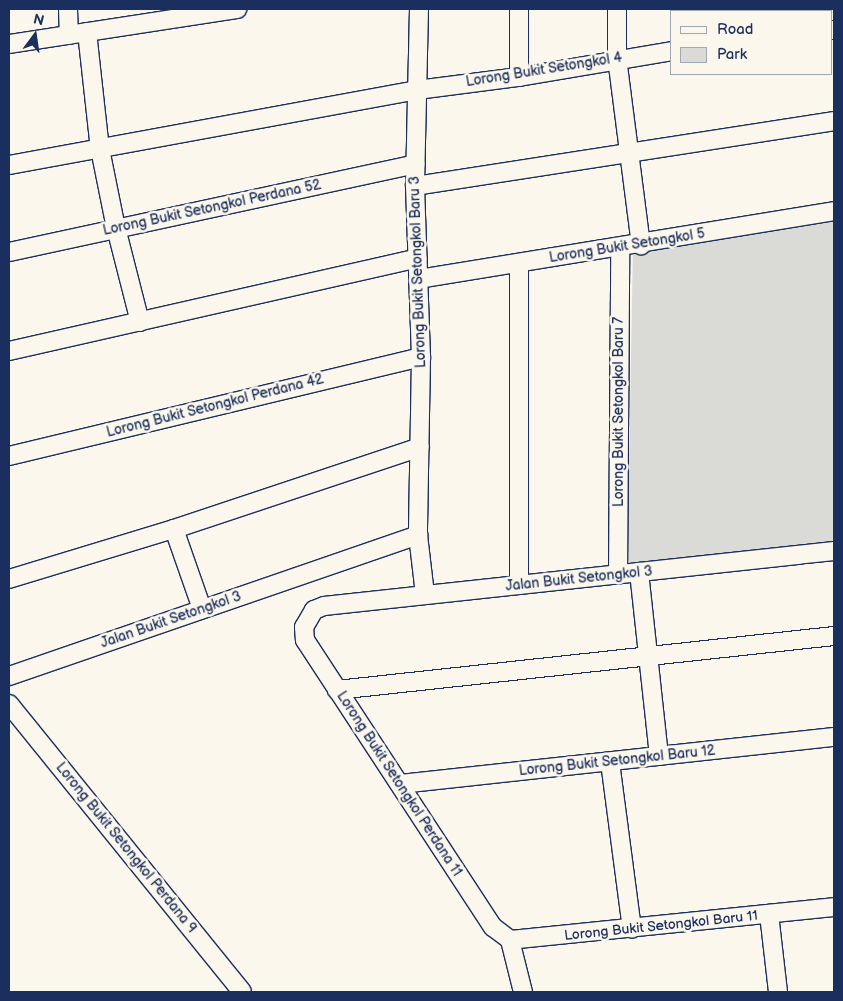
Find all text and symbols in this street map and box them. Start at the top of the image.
north arrow [10,10,60,60]
text: N [32,10,46,29]
legend [670,10,833,75]
text: Road [717,20,753,39]
text: Park [717,45,747,64]
street label: Lorong Bukit Setongkol 4 [465,49,623,91]
street label: Lorong Bukit Setongkol Baru 3 [406,176,430,368]
street label: Lorong Bukit Setongkol Perdana 52 [101,177,323,239]
street label: Lorong Bukit Setongkol 5 [548,225,706,267]
street label: Lorong Bukit Setongkol Baru 7 [611,317,627,507]
street label: Lorong Bukit Setongkol Perdana 42 [105,371,325,441]
street label: Jalan Bukit Setongkol 3 [505,563,653,595]
street label: Jalan Bukit Setongkol 3 [98,588,244,652]
street label: Lorong Bukit Setongkol Perdana 11 [333,688,465,880]
street label: Lorong Bukit Setongkol Baru 12 [518,742,716,780]
street label: Lorong Bukit Setongkol Perdana 9 [52,759,200,937]
street label: Lorong Bukit Setongkol Baru 11 [563,907,759,945]

